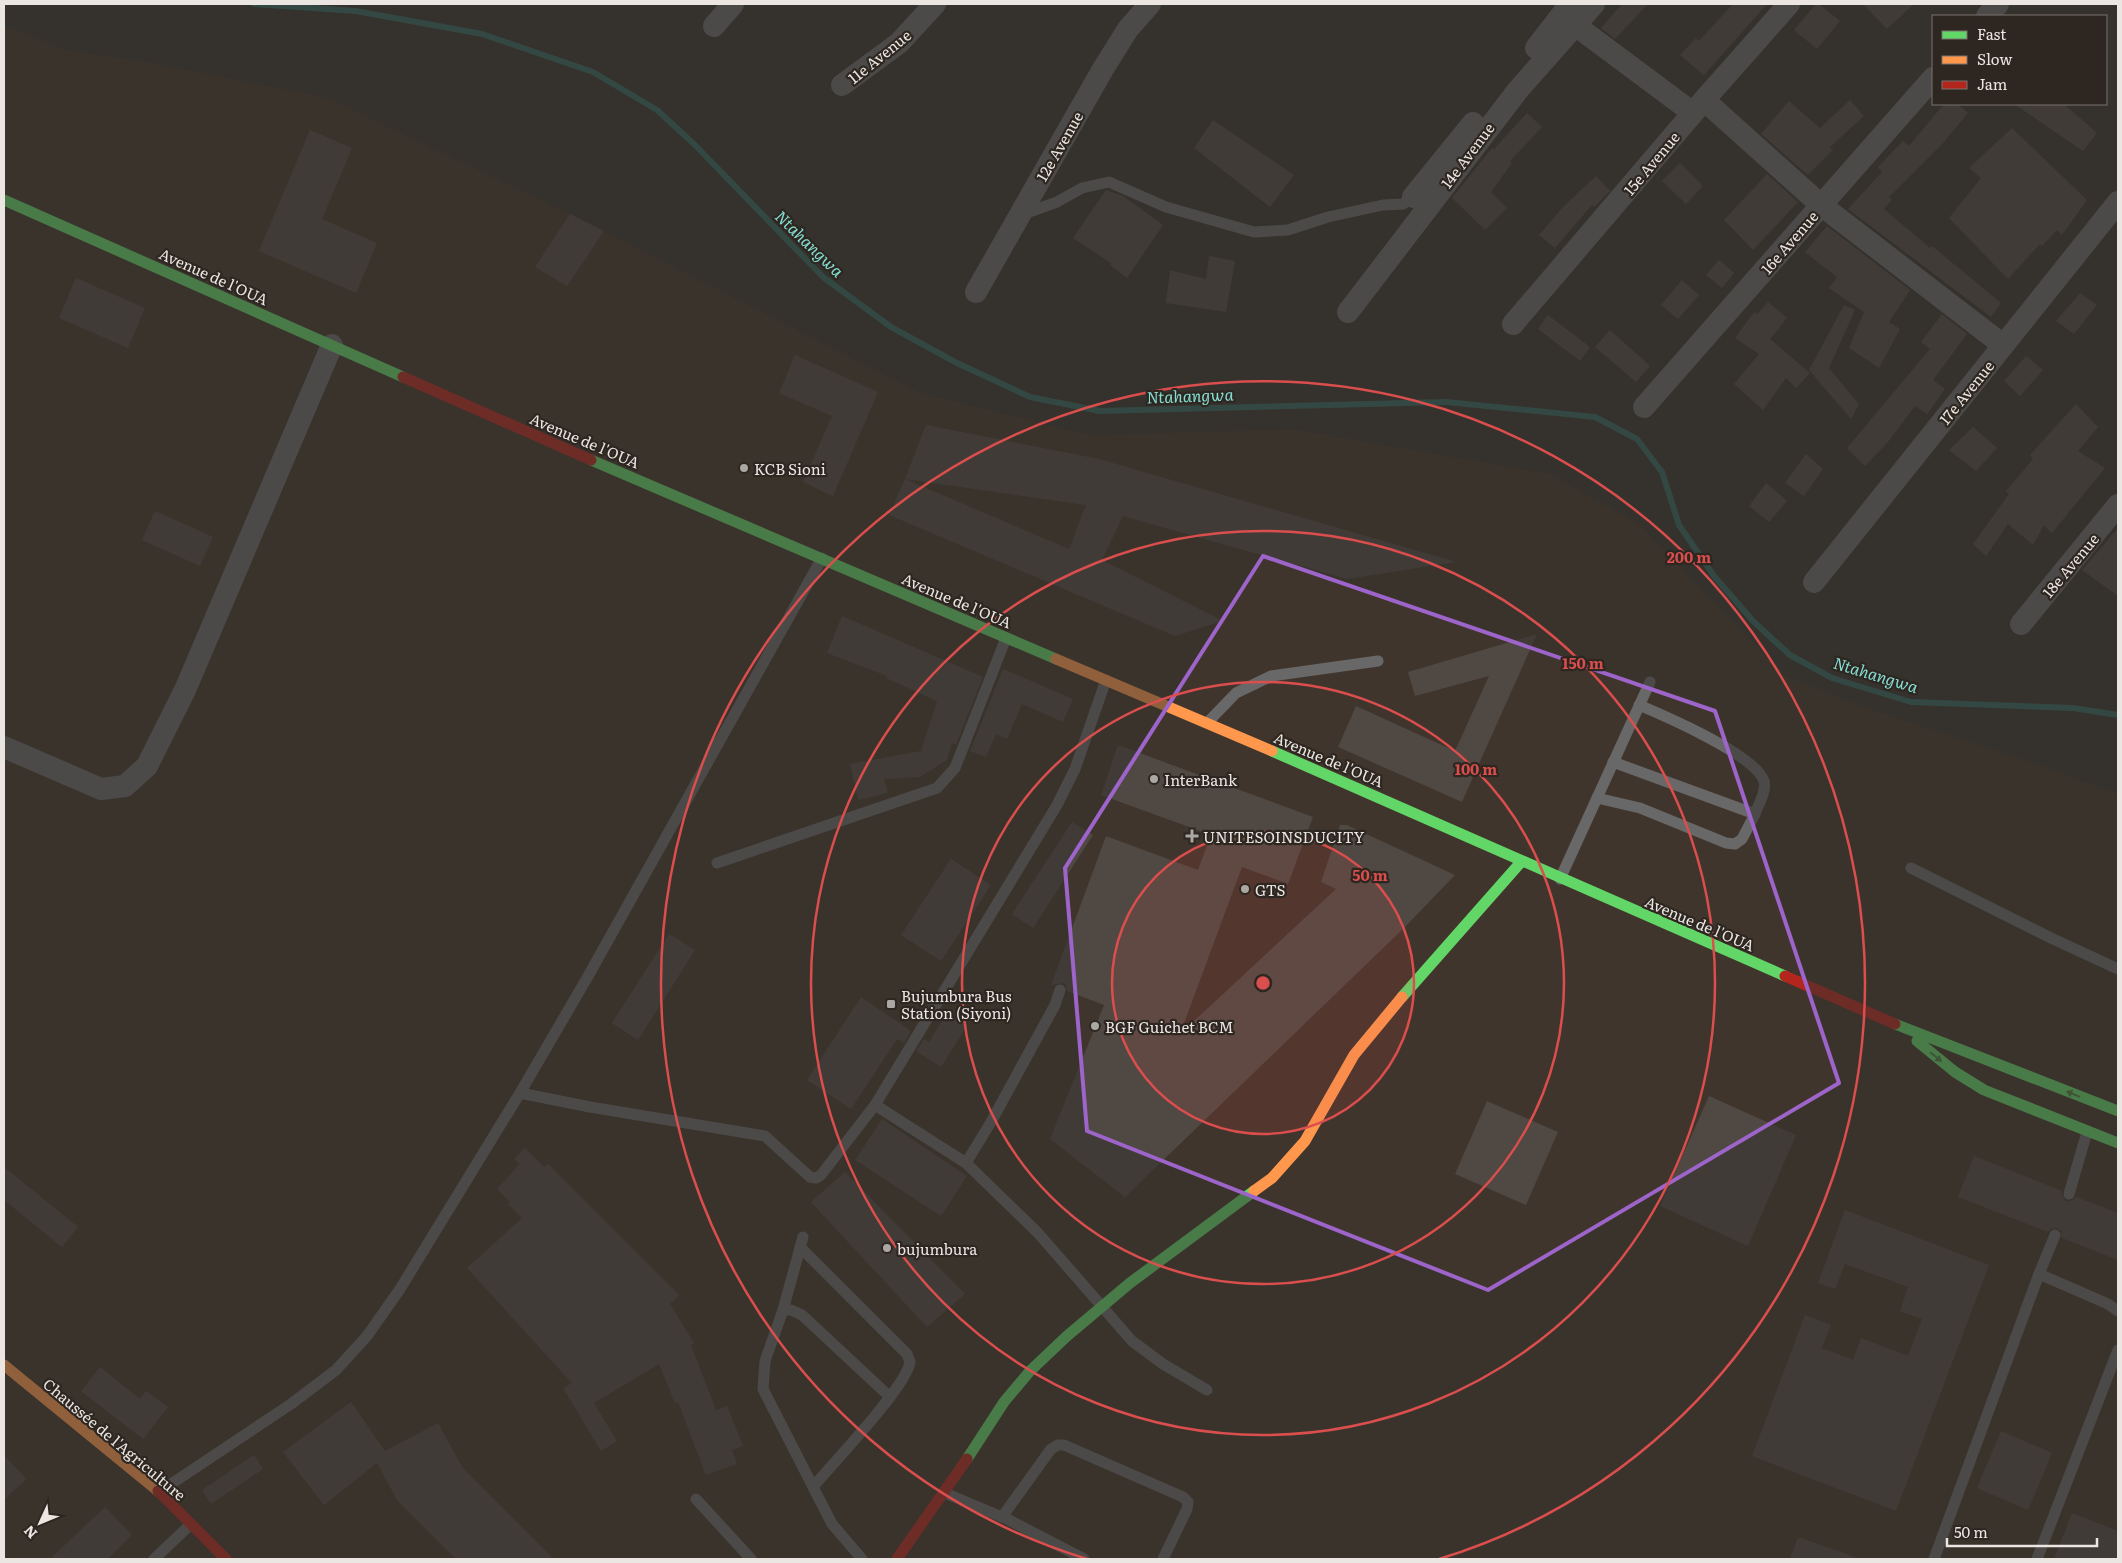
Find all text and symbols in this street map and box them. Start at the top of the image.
legend [1932,15,2107,105]
text: Fast [1977,22,2006,45]
street label: 11e Avenue [842,23,916,89]
text: Slow [1977,47,2012,70]
text: Jam [1977,72,2008,95]
street label: 12e Avenue [1030,107,1088,185]
street label: 14e Avenue [1435,117,1500,193]
street label: 15e Avenue [1617,126,1685,200]
water label: Ntahangwa [770,204,850,283]
street label: 16e Avenue [1755,205,1823,279]
street label: Avenue de l'OUA [156,242,272,310]
street label: 17e Avenue [1933,355,1999,429]
water label: Ntahangwa [1146,381,1235,409]
street label: Avenue de l'OUA [527,407,643,473]
place label: KCB Sioni [754,457,826,480]
marker: KCB Sioni [738,462,750,474]
street label: 18e Avenue [2036,528,2104,602]
text: 200 m [1667,545,1711,568]
street label: Avenue de l'OUA [899,567,1015,633]
water label: Ntahangwa [1831,650,1922,698]
text: 150 m [1562,651,1604,674]
street label: Avenue de l'OUA [1271,726,1387,792]
text: 100 m [1455,757,1497,780]
place label: InterBank [1164,768,1238,791]
marker: InterBank [1148,773,1160,785]
place label: UNITESOINSDUCITY [1203,825,1365,848]
marker: UNITESOINSDUCITY [1185,829,1199,843]
text: 50 m [1352,863,1388,886]
place label: GTS [1255,878,1285,901]
marker: GTS [1239,883,1251,895]
street label: Avenue de l'OUA [1642,890,1758,956]
centre of rings [1254,974,1272,992]
place label: Bujumbura Bus Station (Siyoni) [901,984,1012,1024]
marker: Bujumbura Bus Station (Siyoni) [885,998,897,1010]
place label: BGF Guichet BCM [1105,1015,1233,1038]
marker: BGF Guichet BCM [1089,1020,1101,1032]
one-way arrow [1930,1051,1943,1062]
one-way arrow [2065,1090,2080,1098]
place label: bujumbura [897,1237,978,1260]
marker: bujumbura [881,1242,893,1254]
street label: Chaussée de l'Agriculture [39,1372,192,1506]
north arrow [15,1498,65,1548]
scale bar [1947,1516,2097,1548]
text: 50 m [1954,1520,1988,1543]
text: N [18,1521,41,1544]

